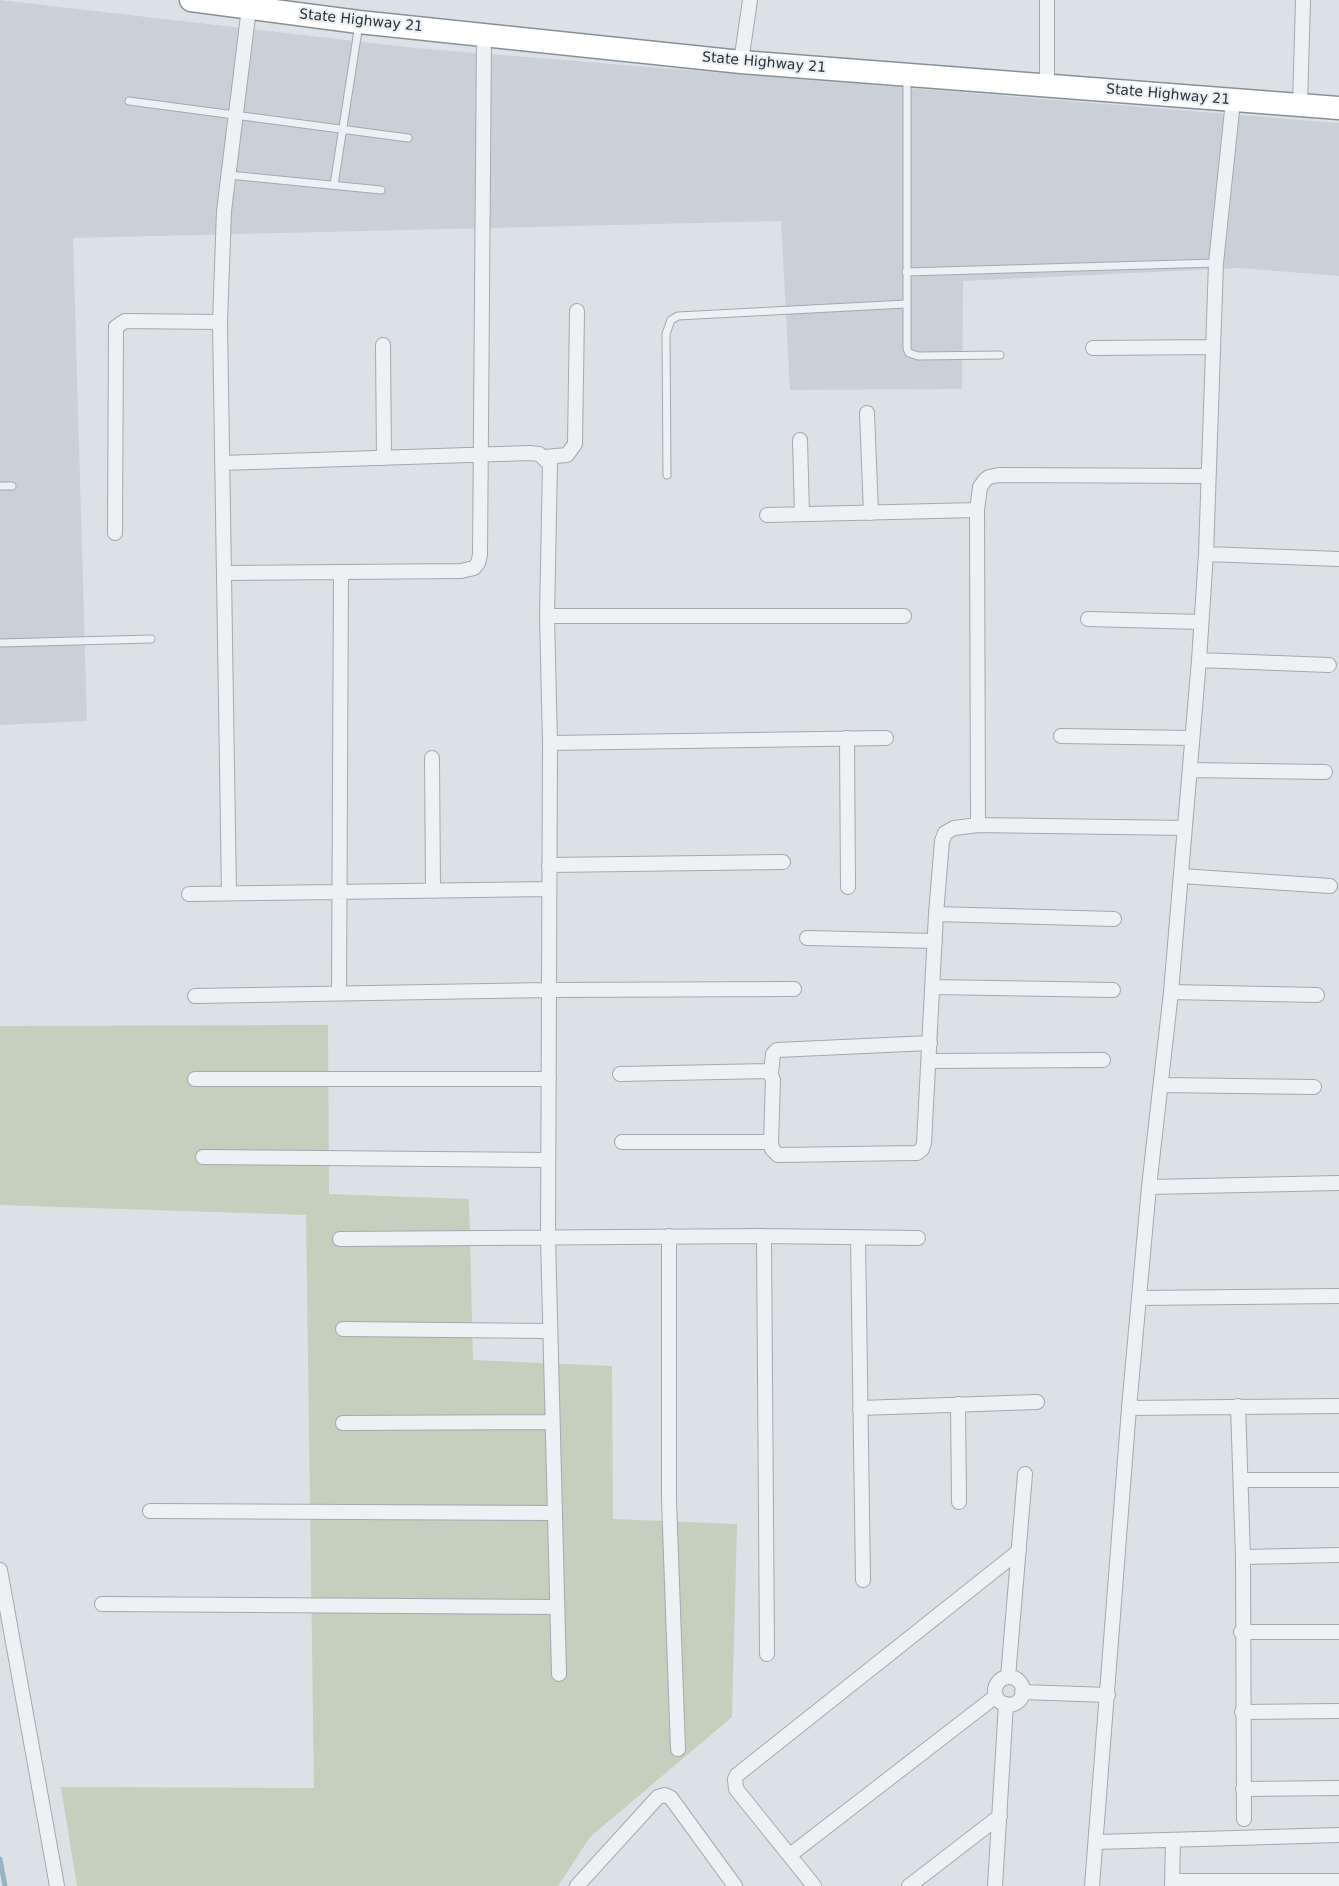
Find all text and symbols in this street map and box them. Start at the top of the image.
street label: State Highway 21 [298,6,424,36]
street label: State Highway 21 [701,49,827,77]
street label: State Highway 21 [1105,81,1231,109]

